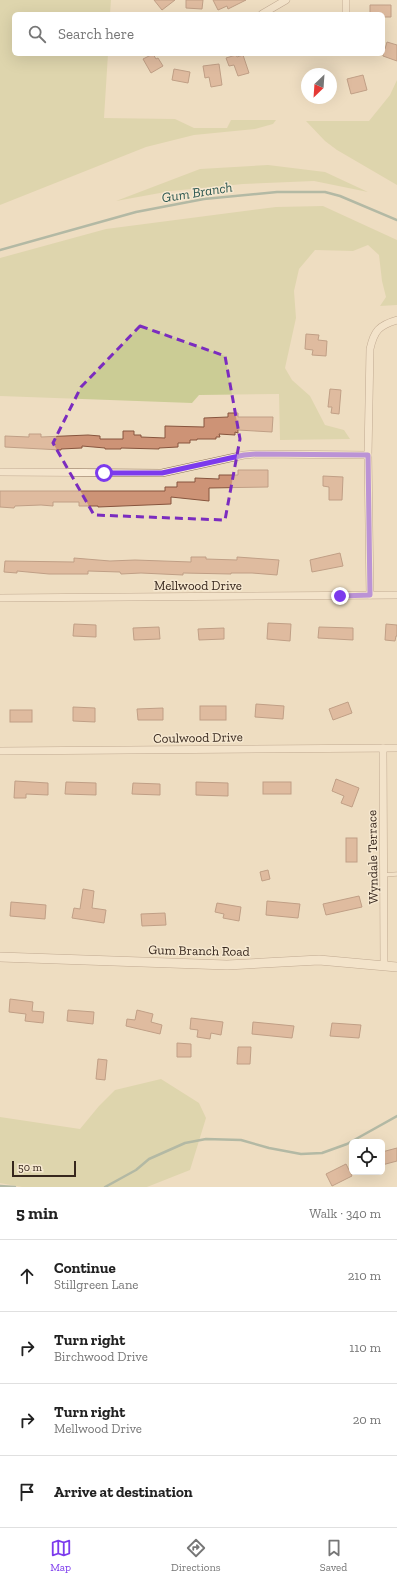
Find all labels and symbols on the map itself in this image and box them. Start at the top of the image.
north arrow [301,68,337,104]
water label: Gum Branch [161,179,234,206]
route start [95,464,113,482]
street label: Mellwood Drive [154,578,242,593]
route end [331,587,349,605]
street label: Coulwood Drive [153,729,243,746]
street label: Wyndale Terrace [364,810,381,904]
street label: Gum Branch Road [148,942,250,959]
scale bar [12,1159,76,1178]

